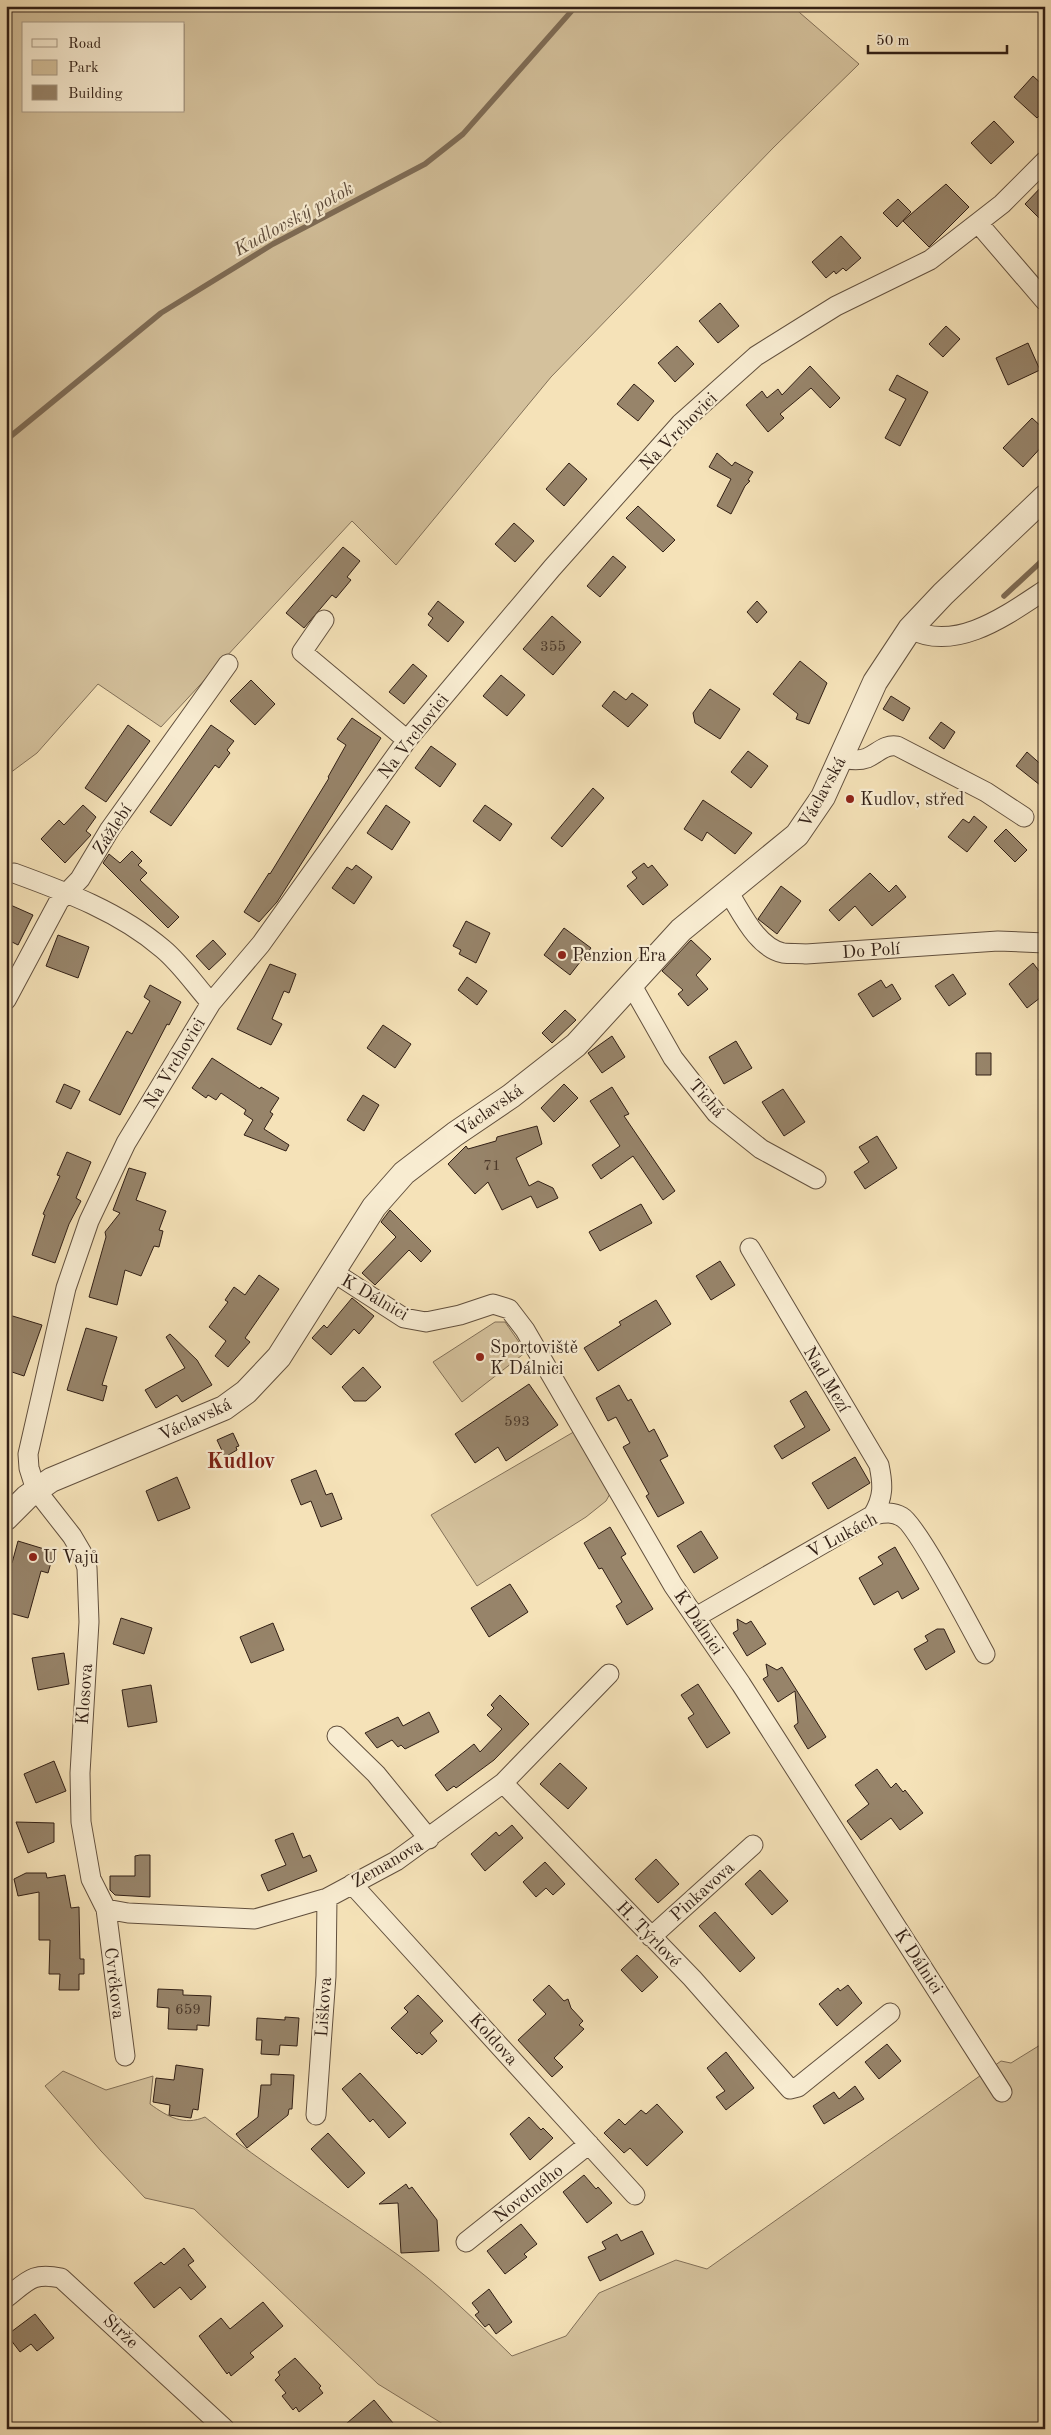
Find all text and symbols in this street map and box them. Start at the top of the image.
legend [22,22,185,112]
scale bar [868,22,1007,54]
text: 50 m [876,34,910,49]
text: Road [68,37,102,52]
text: Park [68,61,99,76]
text: Building [68,87,123,102]
water label: Kudlovský potok [230,179,357,261]
street label: Na Vrchovici [636,389,721,474]
house number: 355 [540,640,566,655]
street label: Na Vrchovici [375,691,452,782]
street label: Václavská [796,754,850,831]
place label: Kudlov, střed [860,791,964,809]
marker: Kudlov, střed [844,793,856,805]
street label: Zážlebí [90,801,136,858]
street label: Do Polí [842,940,901,962]
place label: Penzion Era [572,947,667,965]
marker: Penzion Era [556,949,568,961]
street label: Na Vrchovici [141,1015,209,1112]
street label: Tichá [685,1076,728,1121]
street label: Václavská [452,1081,527,1141]
house number: 71 [483,1159,501,1174]
street label: K Dálnici [338,1272,411,1324]
place label: Sportoviště K Dálnici [490,1339,578,1378]
street label: Nad Mezí [800,1343,853,1416]
marker: Sportoviště K Dálnici [474,1351,486,1363]
street label: Václavská [156,1395,235,1445]
house number: 593 [504,1415,530,1430]
district label: Kudlov [207,1451,276,1473]
street label: V Lukách [804,1510,881,1562]
place label: U Vajů [43,1549,99,1567]
marker: U Vajů [27,1551,39,1563]
street label: K Dálnici [670,1587,726,1658]
street label: Klosova [74,1663,96,1725]
street label: Zemanova [349,1836,426,1891]
street label: Pinkavova [667,1858,738,1925]
street label: H. Týrlové [613,1898,684,1971]
street label: K Dálnici [891,1926,946,1997]
street label: Cvrčkova [101,1946,127,2020]
street label: Liškova [313,1976,335,2038]
house number: 659 [175,2003,201,2018]
street label: Koldova [466,2010,521,2069]
street label: Novotného [491,2161,567,2226]
street label: Strže [99,2311,141,2352]

